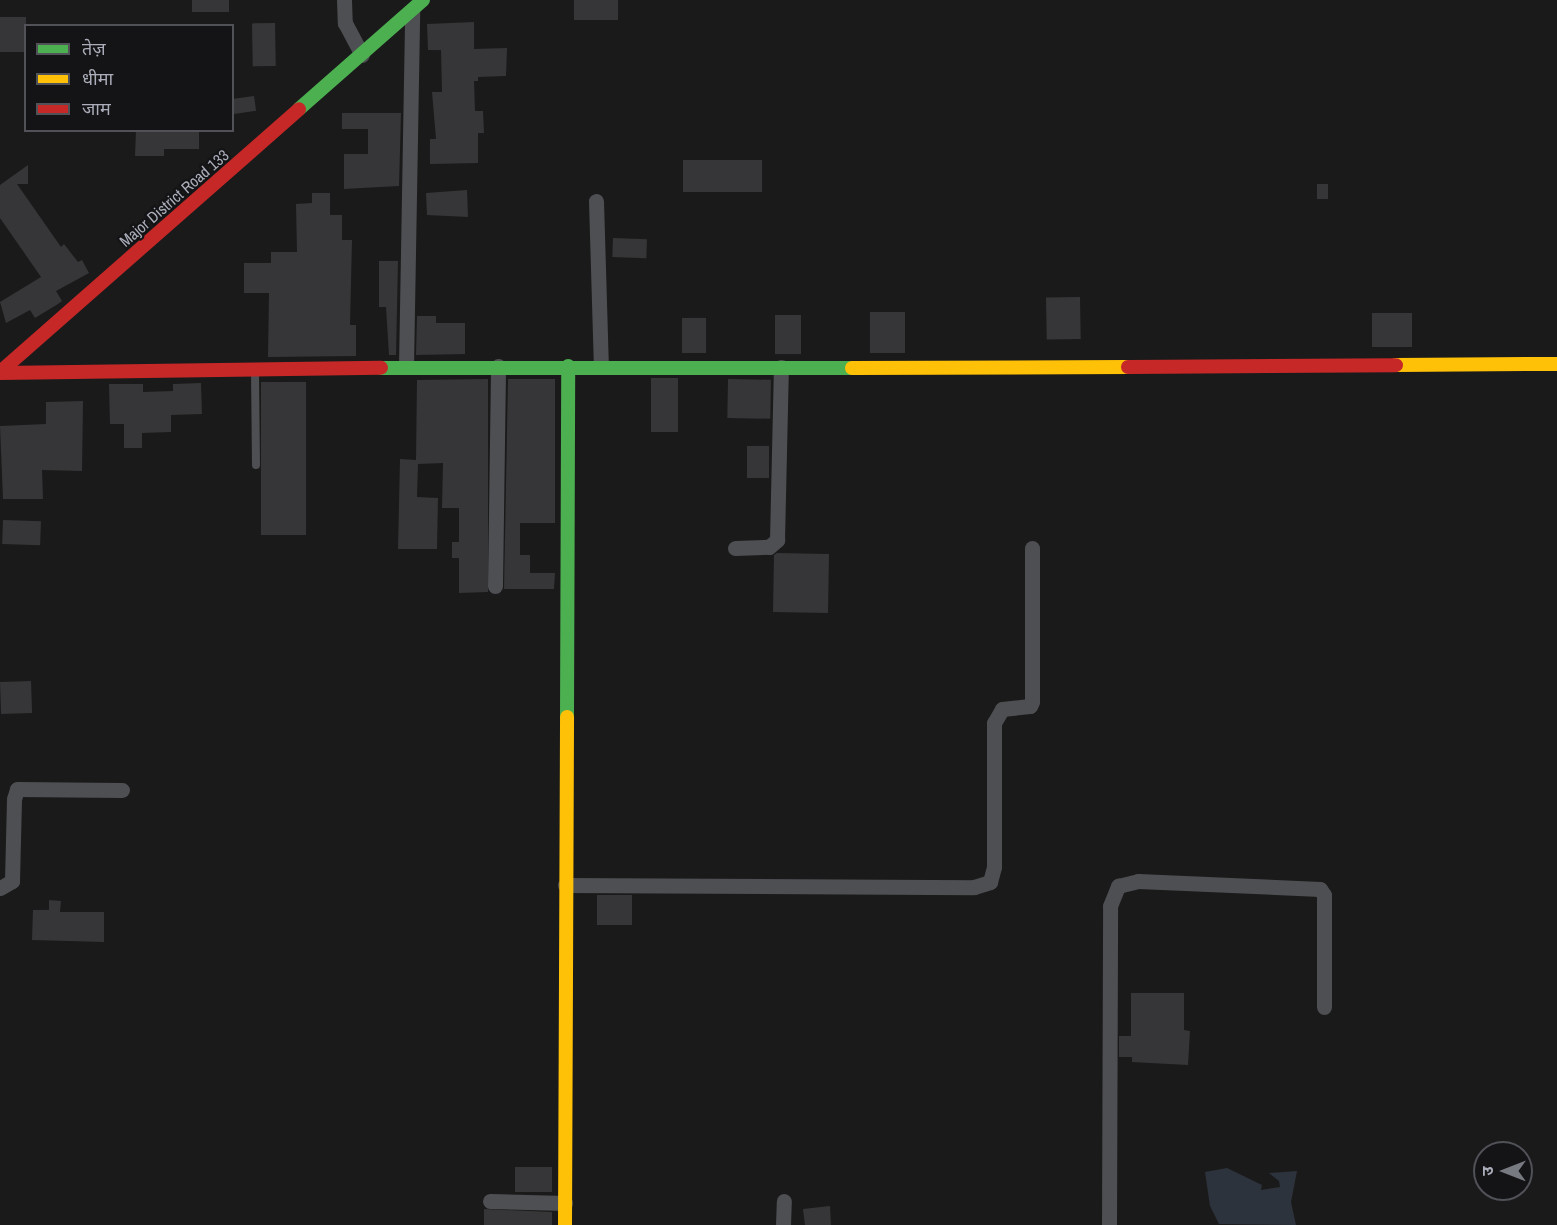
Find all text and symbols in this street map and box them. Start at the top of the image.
legend [24,24,234,132]
text: तेज़ [82,36,106,61]
text: धीमा [82,66,113,91]
text: जाम [82,96,111,121]
street label: Major District Road 133 [115,145,233,251]
north arrow [1473,1141,1533,1201]
text: उ [1476,1166,1498,1176]

